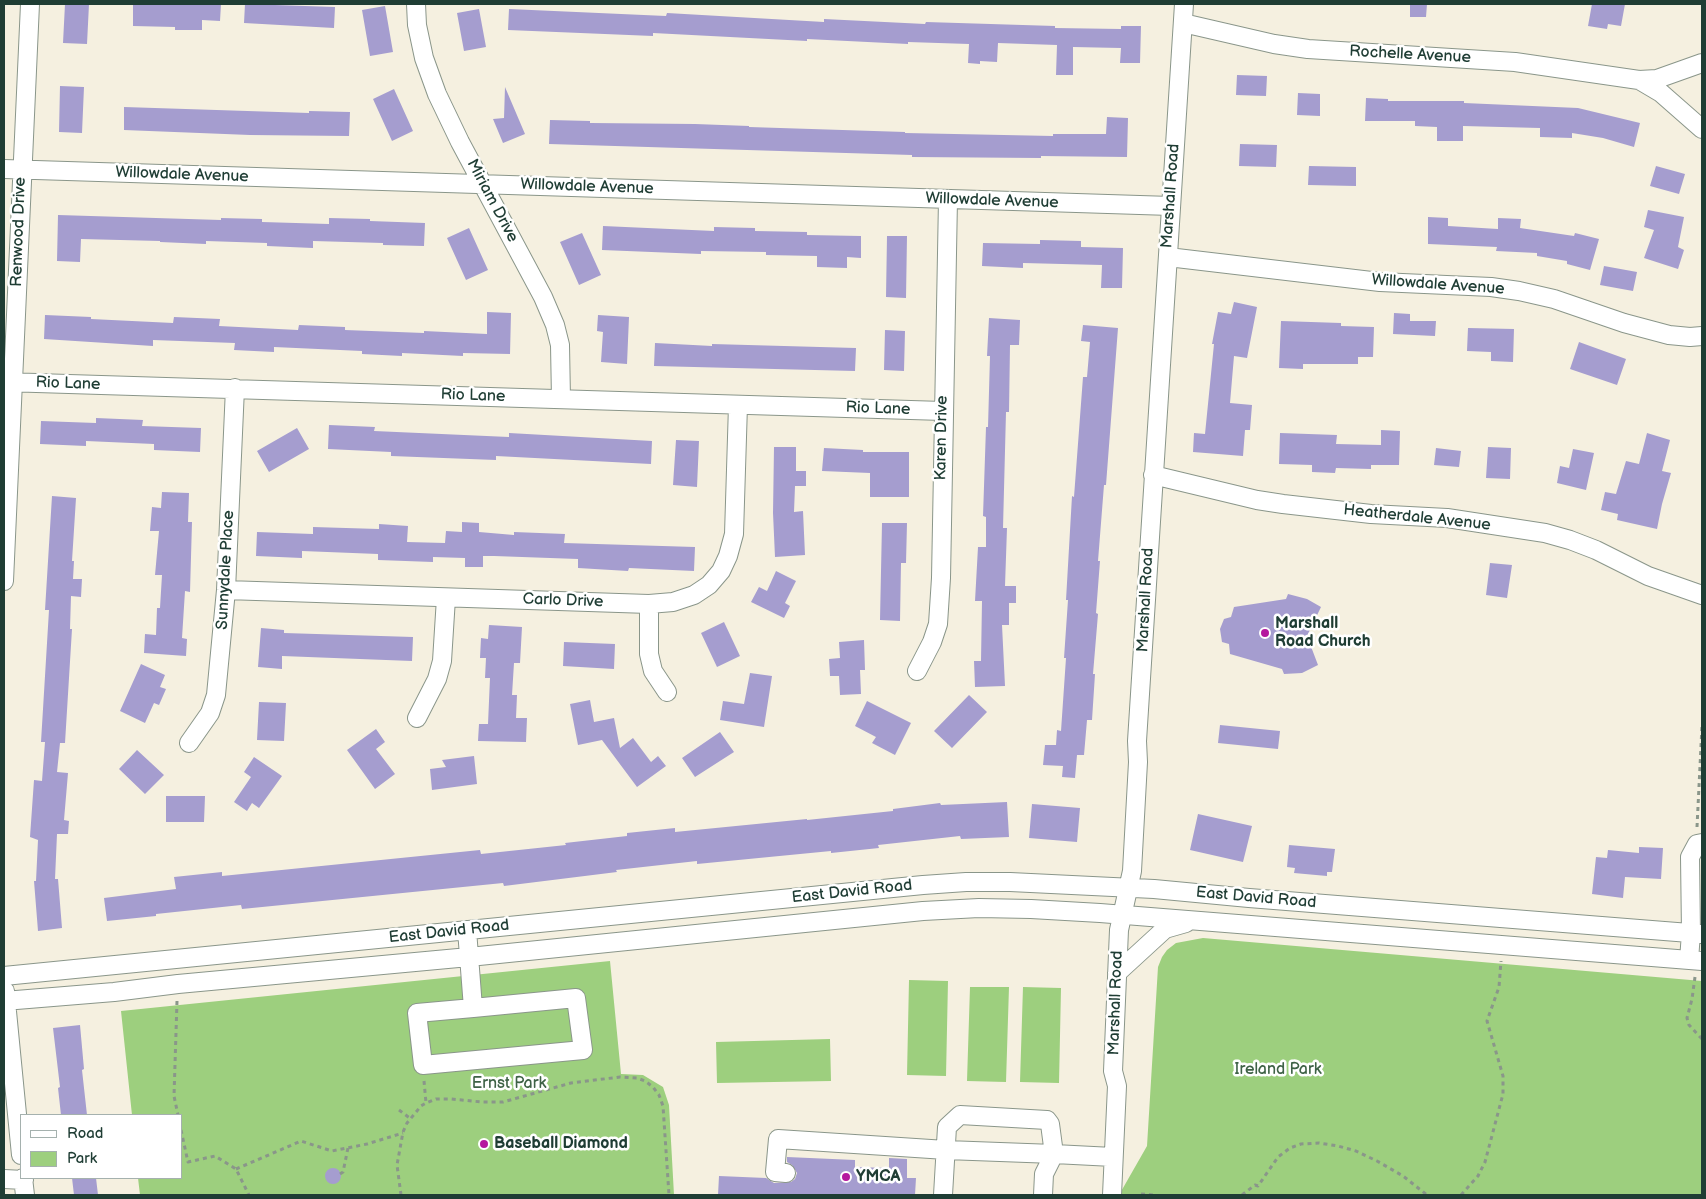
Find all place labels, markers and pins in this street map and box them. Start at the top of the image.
place label: Marshall Road Church [1275,614,1370,652]
marker: Marshall Road Church [1259,627,1271,639]
place label: Baseball Diamond [494,1134,628,1154]
marker: Baseball Diamond [478,1138,490,1150]
place label: YMCA [856,1167,900,1187]
marker: YMCA [840,1171,852,1183]

